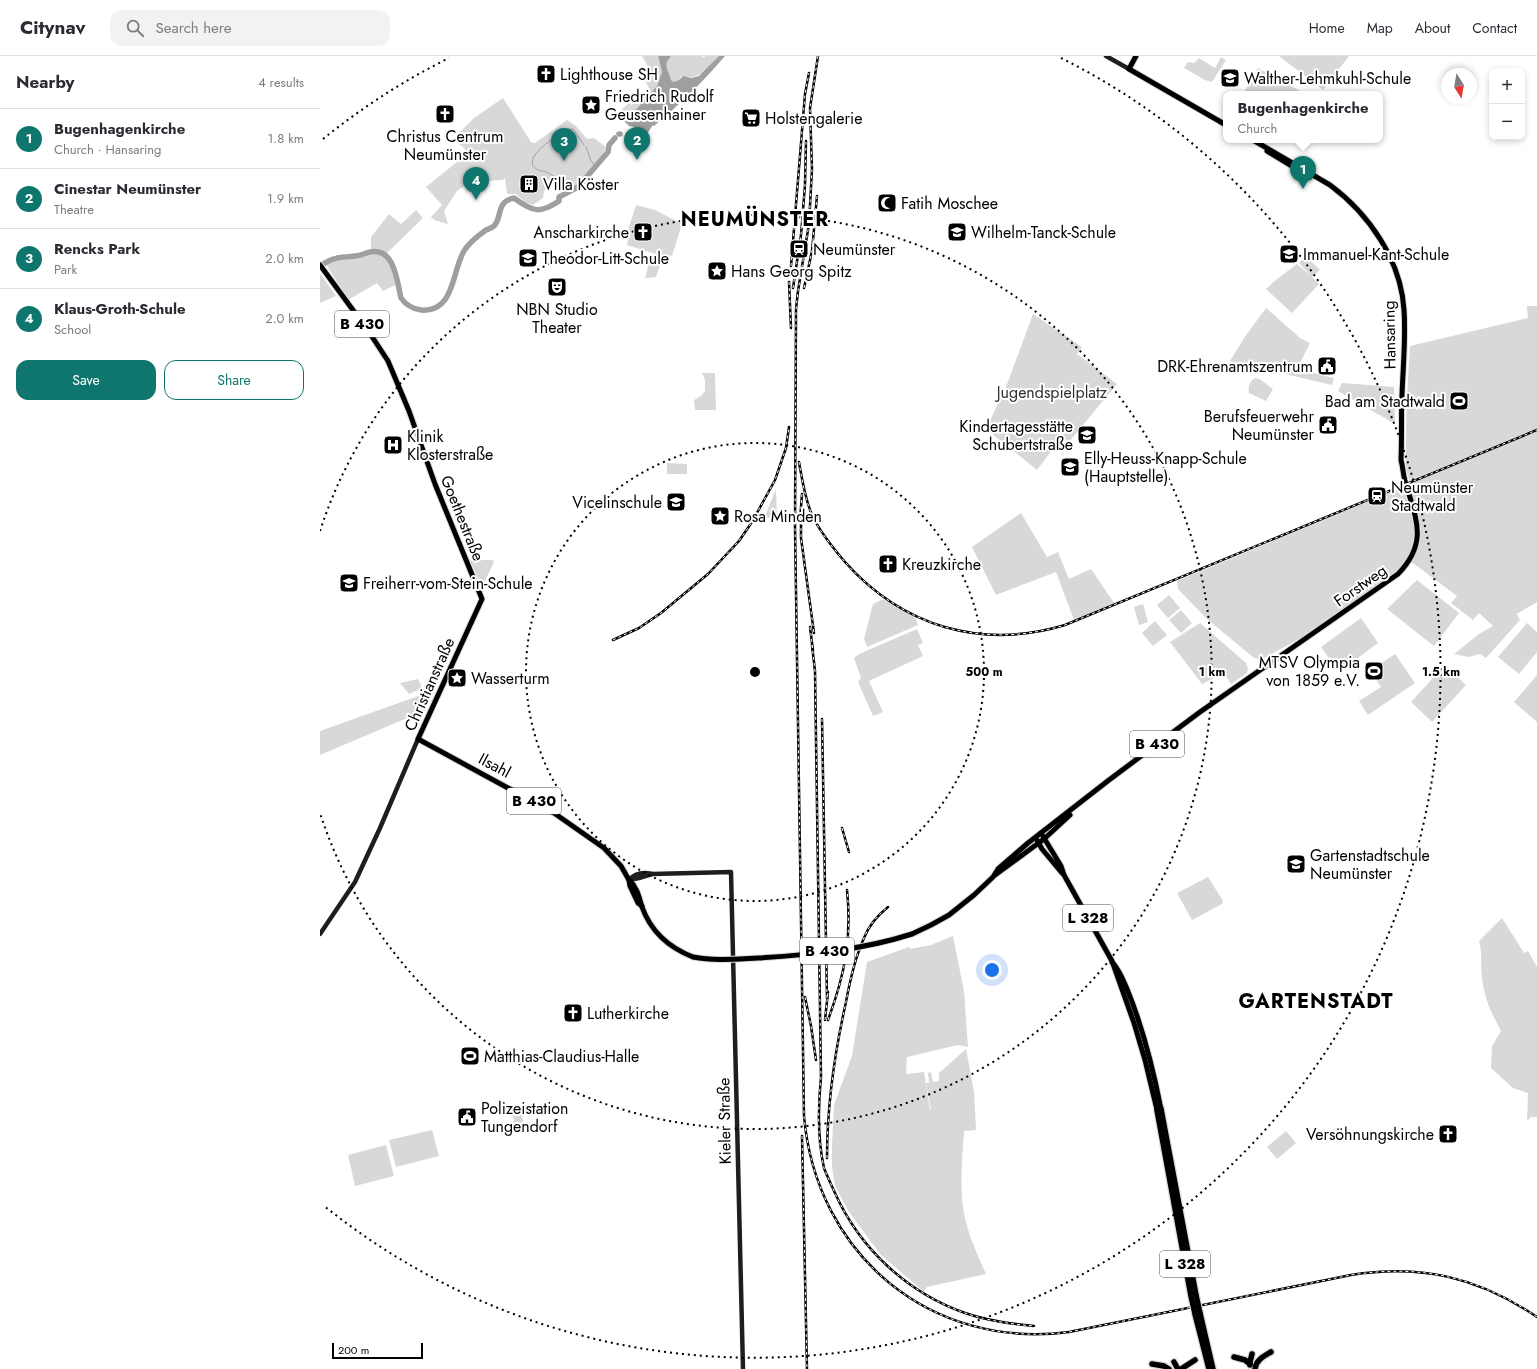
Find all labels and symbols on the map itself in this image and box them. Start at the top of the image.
church icon: Lighthouse SH [535,63,557,85]
place label: Lighthouse SH [560,63,658,86]
school or university icon: Walther-Lehmkuhl-Schule [1219,67,1241,89]
place label: Walther-Lehmkuhl-Schule [1244,67,1411,90]
north arrow [1441,68,1477,104]
place label: Friedrich Rudolf Geussenhainer [605,85,714,126]
place icon: Friedrich Rudolf Geussenhainer [580,94,602,116]
church icon: Christus Centrum Neumünster [434,103,456,125]
supermarket icon: Holstengalerie [740,107,762,129]
place label: Holstengalerie [765,107,862,130]
place label: Christus Centrum Neumünster [387,125,503,166]
pin: 2 [624,127,650,160]
pin: 3 [551,128,577,161]
pin: 1 [1290,156,1316,189]
pin: 4 [463,167,489,200]
building icon: Villa Köster [518,173,540,195]
place label: Villa Köster [543,173,619,196]
mosque icon: Fatih Moschee [876,192,898,214]
place label: Fatih Moschee [901,192,998,215]
district label: NEUMÜNSTER [681,205,829,234]
place label: Anscharkirche [534,221,629,244]
church icon: Anscharkirche [632,221,654,243]
school or university icon: Wilhelm-Tanck-Schule [946,221,968,243]
place label: Wilhelm-Tanck-Schule [971,221,1116,244]
station icon: Neumünster [788,238,810,260]
place label: Neumünster [813,238,896,261]
school or university icon: Immanuel-Kant-Schule [1278,243,1300,265]
place label: Immanuel-Kant-Schule [1303,243,1449,266]
school or university icon: Theodor-Litt-Schule [517,247,539,269]
place label: Theodor-Litt-Schule [542,247,669,270]
place icon: Hans Georg Spitz [706,260,728,282]
place label: Hans Georg Spitz [731,260,852,283]
theatre icon: NBN Studio Theater [546,276,568,298]
place label: NBN Studio Theater [516,298,598,339]
street label: Hansaring [1377,300,1402,370]
road number: B 430 [335,311,389,337]
place label: DRK-Ehrenamtszentrum [1157,355,1313,378]
public building icon: DRK-Ehrenamtszentrum [1316,355,1338,377]
park label: Jugendspielplatz [995,381,1108,404]
place label: Bad am Stadtwald [1325,390,1445,413]
sports icon: Bad am Stadtwald [1448,390,1470,412]
place label: Berufsfeuerwehr Neumünster [1204,405,1315,446]
public building icon: Berufsfeuerwehr Neumünster [1317,414,1339,436]
place label: Kindertagesstätte Schubertstraße [959,415,1073,456]
school or university icon: Kindertagesstätte Schubertstraße [1076,424,1098,446]
place label: Klinik Klosterstraße [407,425,493,466]
hospital icon: Klinik Klosterstraße [382,434,404,456]
place label: Elly-Heuss-Knapp-Schule (Hauptstelle) [1084,447,1247,488]
school or university icon: Elly-Heuss-Knapp-Schule (Hauptstelle) [1059,456,1081,478]
street label: Goethestraße [435,472,490,565]
place label: Neumünster Stadtwald [1391,476,1474,517]
station icon: Neumünster Stadtwald [1366,485,1388,507]
place label: Vicelinschule [572,491,662,514]
school or university icon: Vicelinschule [665,491,687,513]
place icon: Rosa Minden [709,505,731,527]
place label: Rosa Minden [734,505,822,528]
church icon: Kreuzkirche [877,553,899,575]
place label: Kreuzkirche [902,553,981,576]
street label: Forstweg [1329,559,1391,612]
school or university icon: Freiherr-vom-Stein-Schule [338,572,360,594]
place label: Freiherr-vom-Stein-Schule [363,572,533,595]
street label: Christianstraße [399,634,460,735]
place label: MTSV Olympia von 1859 e.V. [1259,651,1360,692]
sports icon: MTSV Olympia von 1859 e.V. [1363,660,1385,682]
text: 500 m [965,663,1003,681]
text: 1 km [1199,663,1225,681]
text: 1.5 km [1422,663,1460,681]
centre of rings [748,665,762,679]
place icon: Wasserturm [446,667,468,689]
place label: Wasserturm [471,667,550,690]
road number: B 430 [1130,731,1184,757]
street label: Ilsahl [474,747,515,784]
road number: B 430 [507,788,561,814]
place label: Gartenstadtschule Neumünster [1310,844,1430,885]
school or university icon: Gartenstadtschule Neumünster [1285,853,1307,875]
road number: L 328 [1063,905,1113,931]
road number: B 430 [800,938,854,964]
your location [982,960,1002,980]
district label: GARTENSTADT [1238,987,1394,1016]
church icon: Lutherkirche [562,1002,584,1024]
place label: Lutherkirche [587,1002,669,1025]
sports icon: Matthias-Claudius-Halle [459,1045,481,1067]
place label: Matthias-Claudius-Halle [484,1045,639,1068]
street label: Kieler Straße [712,1077,737,1165]
place label: Polizeistation Tungendorf [481,1097,569,1138]
public building icon: Polizeistation Tungendorf [456,1106,478,1128]
place label: Versöhnungskirche [1306,1123,1434,1146]
church icon: Versöhnungskirche [1437,1123,1459,1145]
road number: L 328 [1160,1251,1210,1277]
scale bar [332,1341,423,1360]

